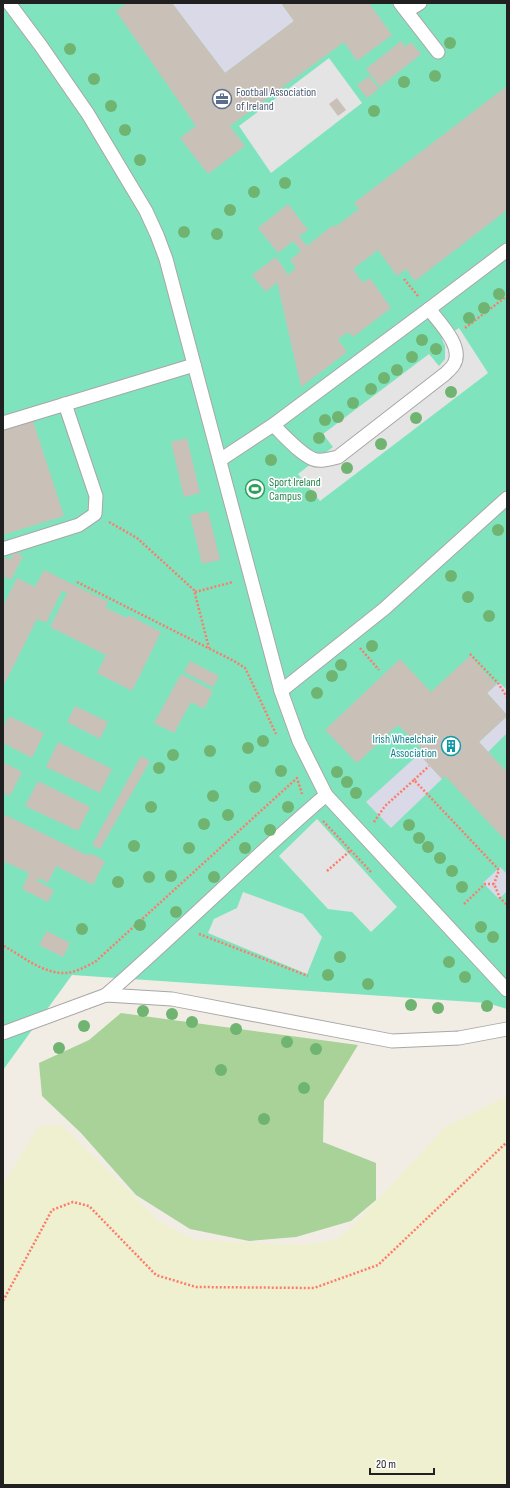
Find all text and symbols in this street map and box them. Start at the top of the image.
place label: Football Association of Ireland [236,85,316,114]
office icon: Football Association of Ireland [211,88,233,110]
place label: Sport Ireland Campus [269,475,321,504]
sports icon: Sport Ireland Campus [244,478,266,500]
place label: Irish Wheelchair Association [372,732,438,761]
building icon: Irish Wheelchair Association [440,735,462,757]
scale bar [370,1450,434,1476]
text: 20 m [376,1457,396,1472]

